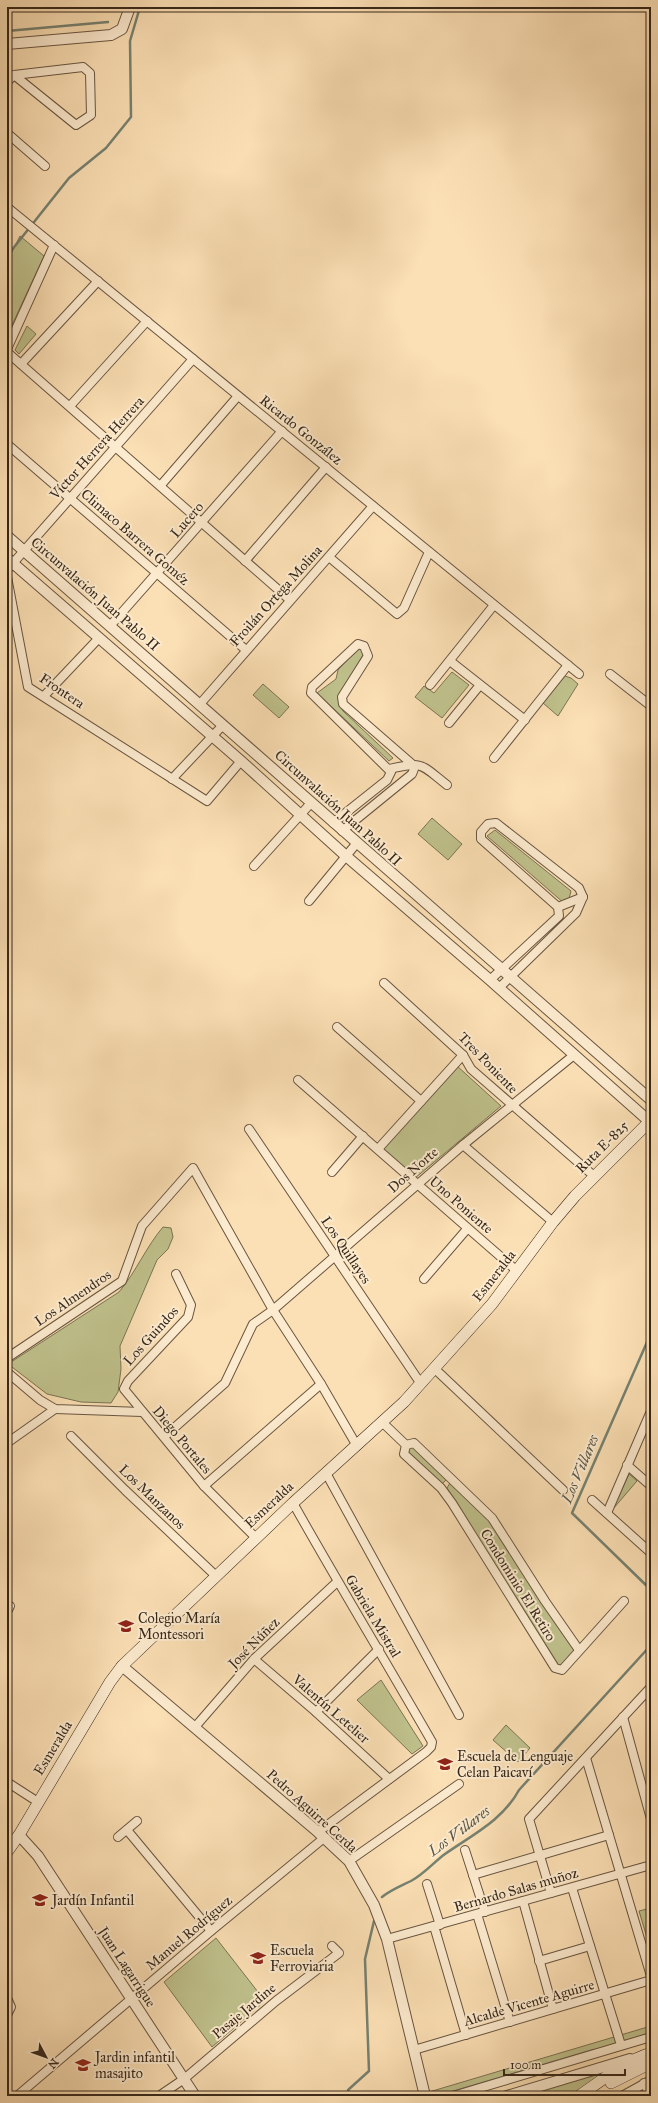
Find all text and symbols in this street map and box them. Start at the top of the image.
street label: Ricardo González [256,392,346,469]
street label: Víctor Herrera Herrera [46,393,148,504]
street label: Climaco Barrera Goméz [77,485,193,589]
street label: Lucero [167,499,207,541]
street label: Circunvalación Juan Pablo II [27,534,163,655]
street label: Froilán Ortega Molina [226,542,326,650]
street label: Frontera [36,670,88,712]
street label: Circunvalación Juan Pablo II [270,747,405,870]
street label: Tres Poniente [455,1029,522,1097]
street label: Ruta E-825 [572,1117,632,1177]
street label: Dos Norte [384,1143,442,1196]
street label: Uno Poniente [426,1173,496,1237]
street label: Los Quillayes [317,1213,375,1287]
street label: Esmeralda [469,1247,519,1305]
street label: Los Almendros [32,1266,114,1330]
street label: Los Guindos [120,1303,182,1369]
street label: Diego Portales [149,1403,215,1477]
water label: Los Villares [557,1432,603,1507]
street label: Los Manzanos [115,1461,189,1533]
street label: Esmeralda [241,1478,297,1532]
street label: Condominio El Retiro [477,1526,559,1644]
street label: Gabriela Mistral [342,1571,405,1661]
place label: Colegio María Montessori [138,1610,220,1643]
street label: José Núñez [223,1613,284,1674]
school or university icon: Colegio María Montessori [117,1617,135,1635]
street label: Valentín Letelier [288,1670,374,1748]
street label: Esmeralda [30,1718,76,1778]
place label: Escuela de Lenguaje Celan Paicaví [457,1748,573,1781]
school or university icon: Escuela de Lenguaje Celan Paicaví [436,1755,454,1773]
street label: Pedro Aguirre Cerda [263,1766,361,1856]
water label: Los Villares [424,1802,494,1861]
street label: Bernardo Salas muñoz [452,1864,581,1916]
school or university icon: Jardín Infantil [31,1891,49,1909]
place label: Jardín Infantil [50,1892,134,1910]
street label: Manuel Rodríguez [142,1892,236,1974]
street label: Juan Lagarrigue [93,1922,159,2011]
place label: Escuela Ferroviaria [270,1942,334,1975]
school or university icon: Escuela Ferroviaria [249,1949,267,1967]
street label: Alcalde Vicente Aguirre [461,1976,596,2030]
street label: Pasaje Jardine [209,1979,280,2043]
north arrow [26,2037,66,2077]
place label: Jardin infantil masajito [93,2049,175,2082]
scale bar [504,2051,625,2077]
text: N [45,2055,61,2072]
school or university icon: Jardin infantil masajito [74,2056,92,2074]
text: 100 m [510,2058,541,2072]

